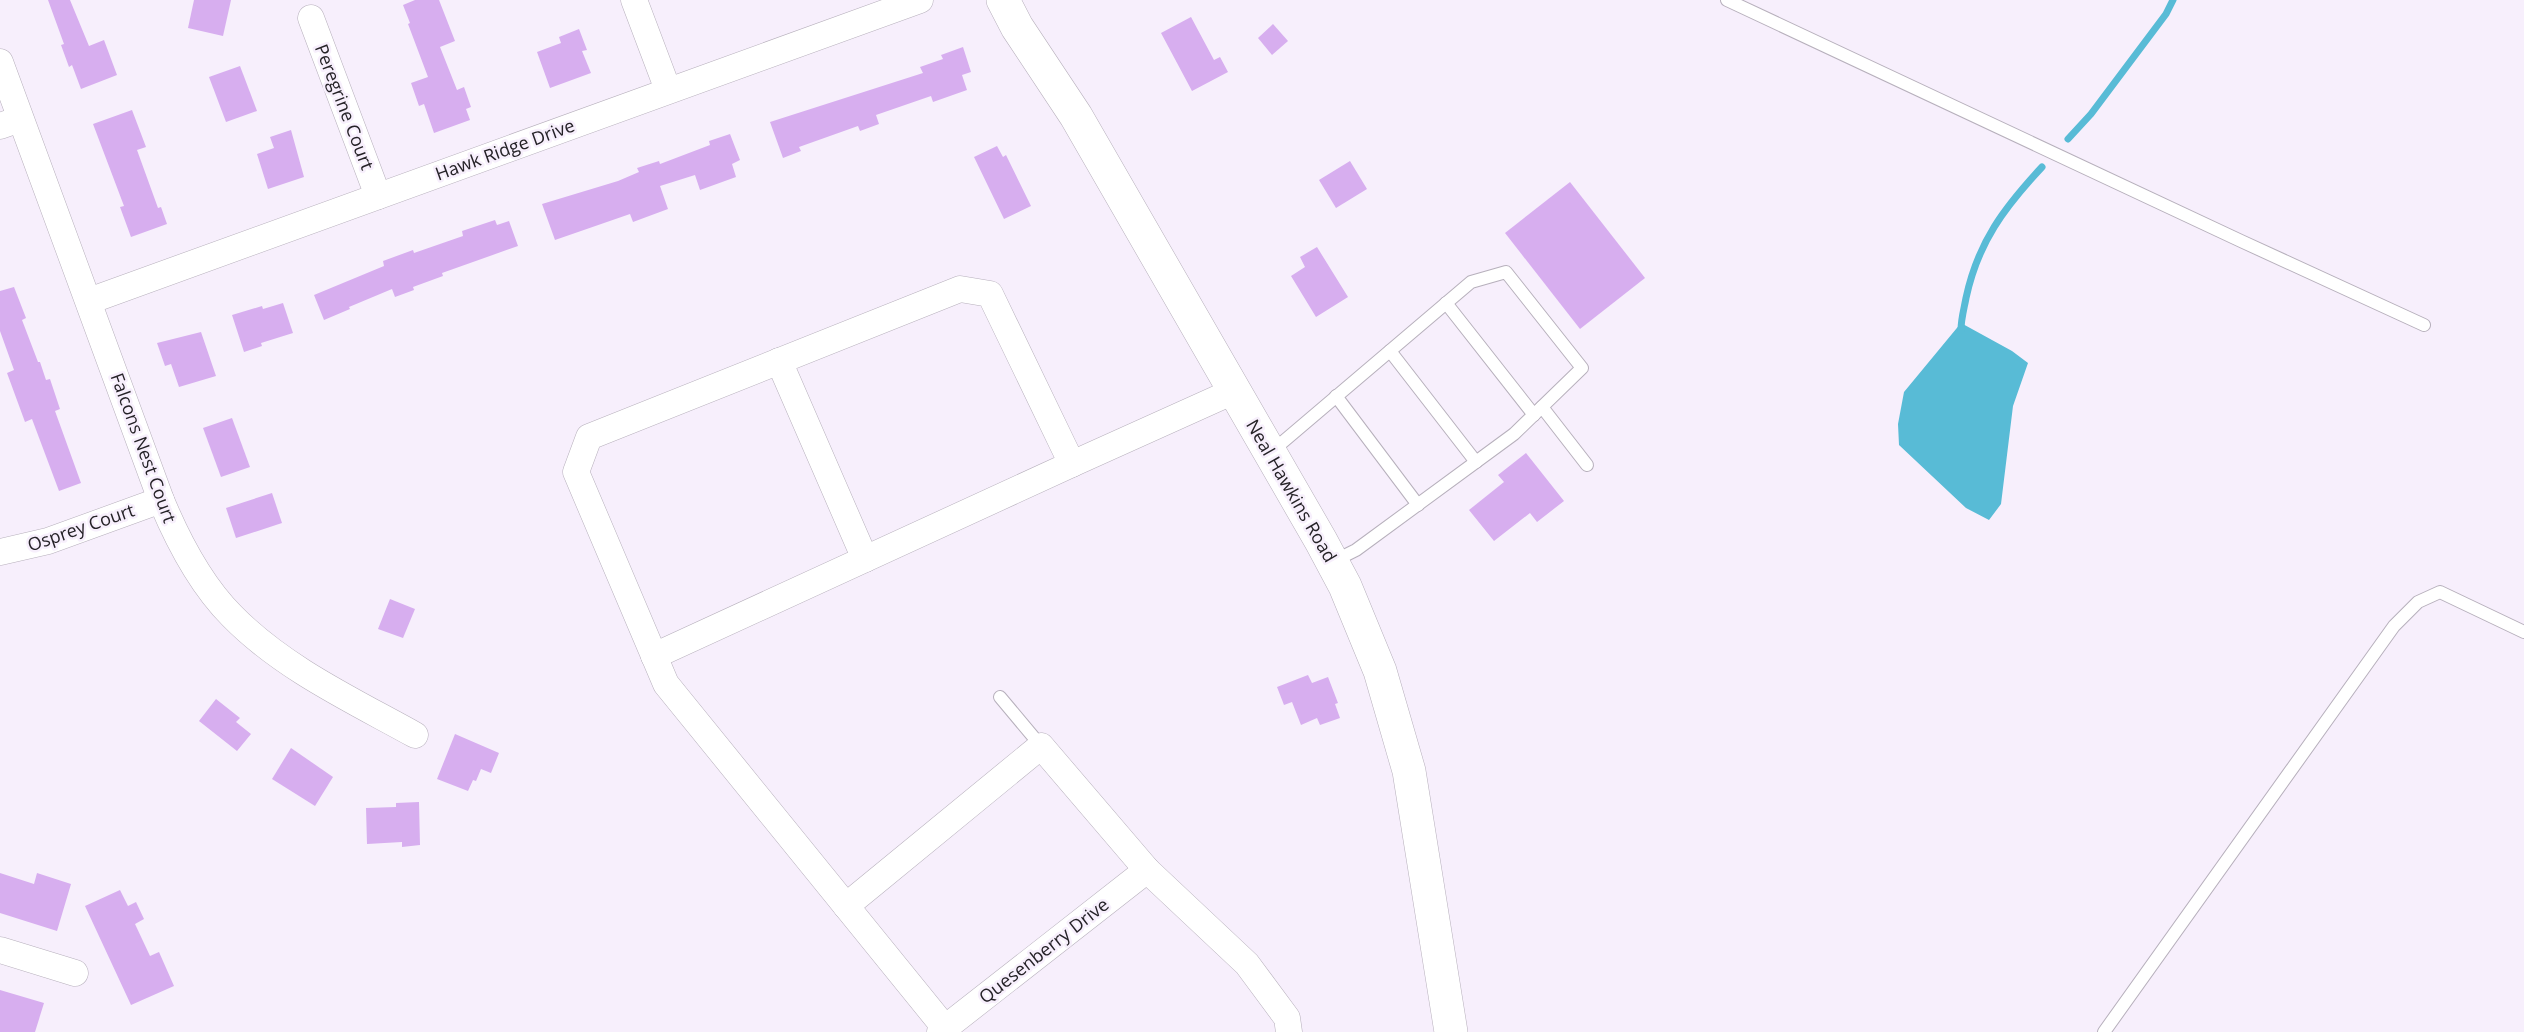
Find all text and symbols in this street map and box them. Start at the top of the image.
street label: Peregrine Court [310,40,380,173]
street label: Hawk Ridge Drive [432,113,578,185]
street label: Falcons Nest Court [106,369,182,526]
street label: Neal Hawkins Road [1241,415,1343,566]
street label: Osprey Court [24,498,137,557]
street label: Quesenberry Drive [974,892,1113,1008]

